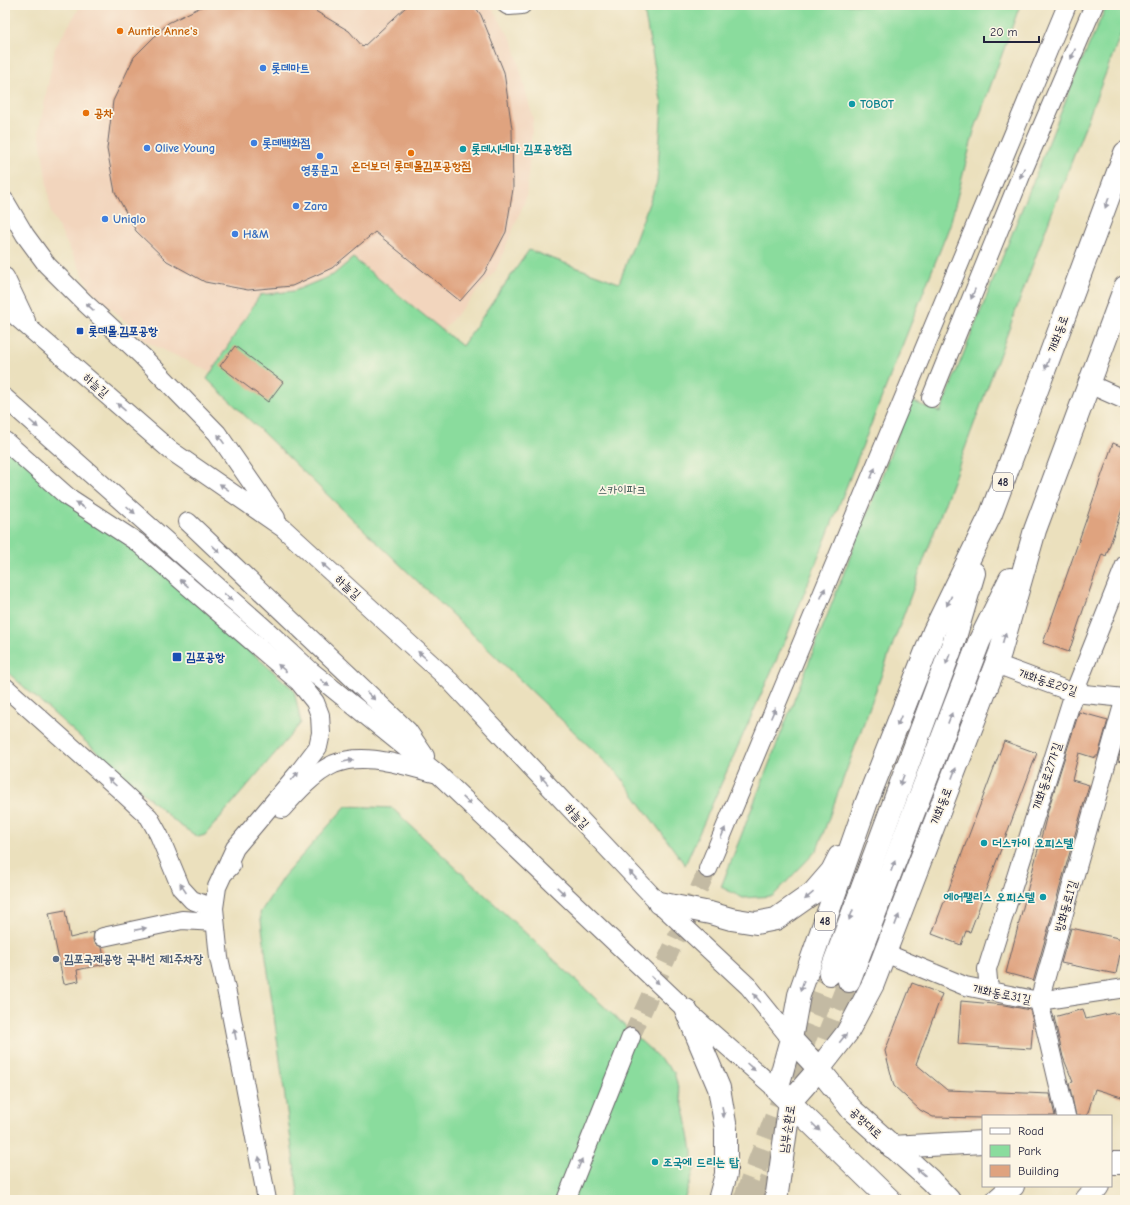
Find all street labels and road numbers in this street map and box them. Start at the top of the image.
street label: 개화동로 [1045,313,1071,355]
street label: 하늘길 [80,370,112,400]
road number: 48 [993,473,1013,491]
street label: 하늘길 [333,572,364,602]
street label: 개화동로29길 [1017,666,1079,698]
street label: 개화동로27가길 [1030,740,1065,811]
street label: 개화동로 [928,785,954,827]
street label: 하늘길 [562,801,592,832]
street label: 방화동로1길 [1052,878,1080,933]
road number: 48 [815,912,835,930]
street label: 개화동로31길 [972,981,1033,1007]
street label: 남부순환로 [776,1104,798,1154]
street label: 공항대로 [847,1105,885,1141]

